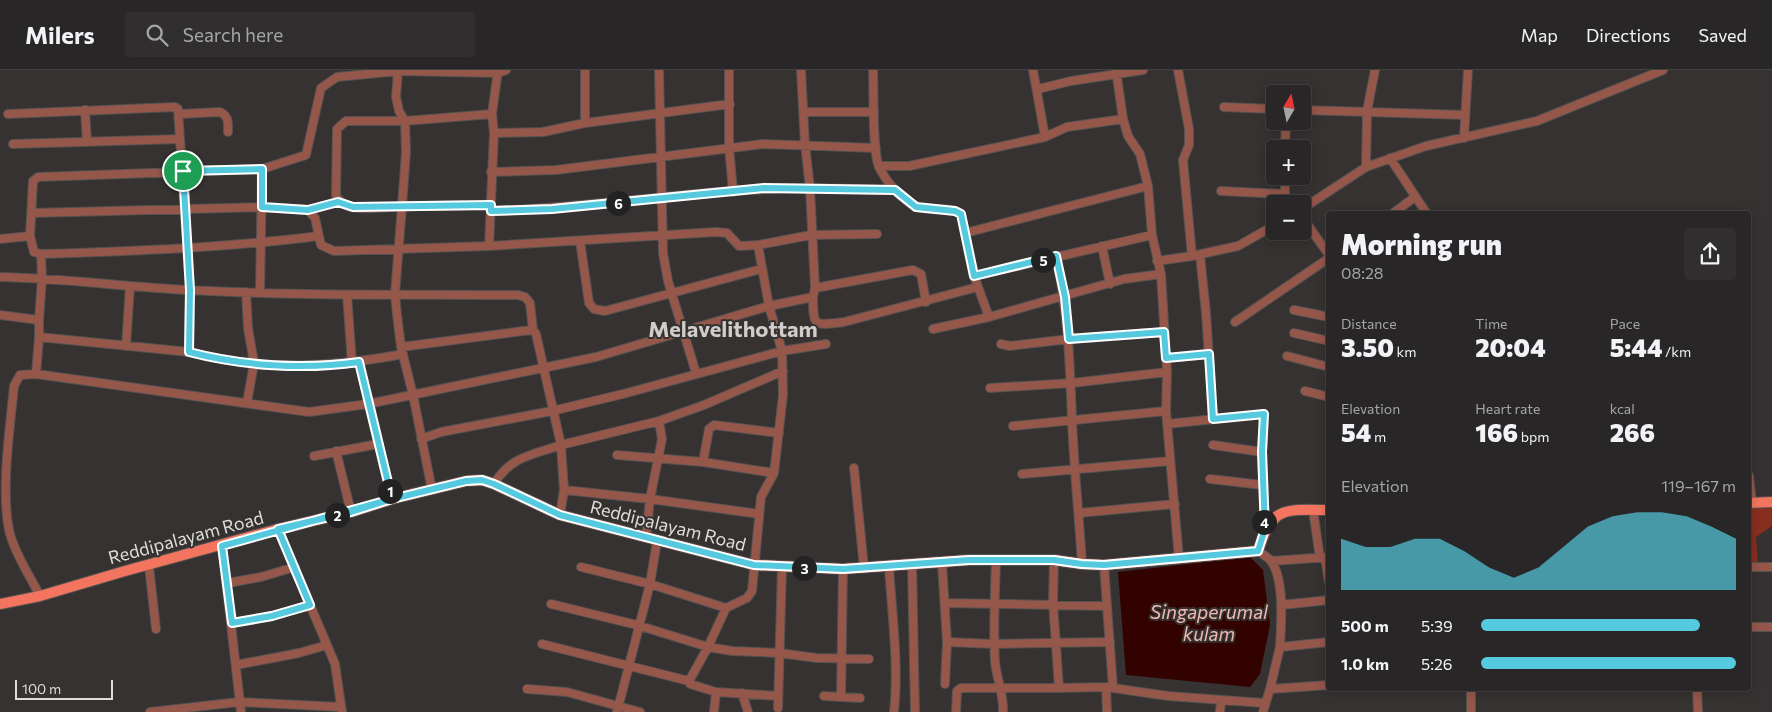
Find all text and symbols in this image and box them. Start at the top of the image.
search box [125,12,475,57]
text: Milers [25,20,95,49]
icon: search [143,21,171,49]
text: Search here [183,23,283,46]
text: Map [1521,24,1558,46]
text: Directions [1586,24,1670,46]
text: Saved [1698,24,1747,46]
north arrow [1266,85,1311,130]
map controls [1266,85,1311,240]
button: + [1266,140,1311,185]
pin [162,150,204,192]
icon: arrive [169,157,197,185]
pin: 6 [606,190,630,216]
text: 6 [614,195,623,212]
button: − [1266,195,1311,240]
text: Morning run [1341,227,1502,261]
button: share [1684,228,1736,280]
pin: 5 [1030,248,1056,272]
text: 5 [1039,252,1048,269]
text: 08:28 [1341,263,1383,282]
district label: Melavelithottam [648,315,818,342]
text: Distance [1341,315,1397,332]
text: Time [1475,315,1508,332]
text: Pace [1610,315,1640,332]
text: 3.50 [1341,332,1394,362]
text: 20:04 [1475,332,1546,362]
text: 5:44 [1610,332,1662,362]
text: km [1394,343,1416,360]
text: /km [1662,343,1691,360]
text: Elevation [1341,400,1400,417]
text: Heart rate [1475,400,1540,417]
text: kcal [1610,400,1635,417]
text: 54 [1341,417,1371,447]
text: 166 [1475,417,1518,447]
text: 266 [1610,417,1655,447]
text: m [1371,428,1386,445]
text: bpm [1518,428,1550,445]
text: Elevation [1341,476,1409,495]
text: 119–167 m [1661,476,1736,495]
pin: 1 [378,478,402,504]
text: 1 [387,483,394,500]
street label: Reddipalayam Road [588,495,749,555]
pin: 2 [324,502,350,528]
street label: Reddipalayam Road [106,506,266,568]
text: 2 [334,507,341,524]
pin: 4 [1252,510,1276,534]
text: 4 [1260,514,1269,531]
pin: 3 [792,556,816,580]
text: 3 [800,560,809,577]
water label: Singaperumal kulam [1150,600,1269,645]
text: 500 m [1341,616,1389,635]
text: 5:39 [1421,616,1453,635]
text: 1.0 km [1341,654,1389,673]
text: 5:26 [1421,654,1453,673]
scale bar [15,677,112,700]
text: 100 m [22,680,61,697]

